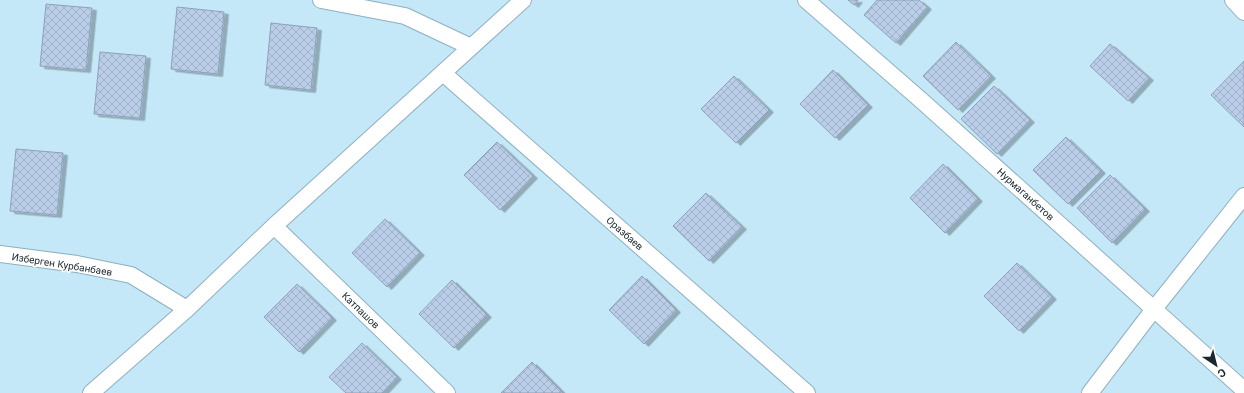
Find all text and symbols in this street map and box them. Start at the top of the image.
street label: Нурмаганбетов [995,166,1057,223]
street label: Оразбаев [604,214,645,252]
street label: Изберген Курбанбаев [11,251,113,278]
street label: Катпашов [340,290,382,331]
north arrow [1196,345,1236,385]
text: С [1215,365,1228,380]

